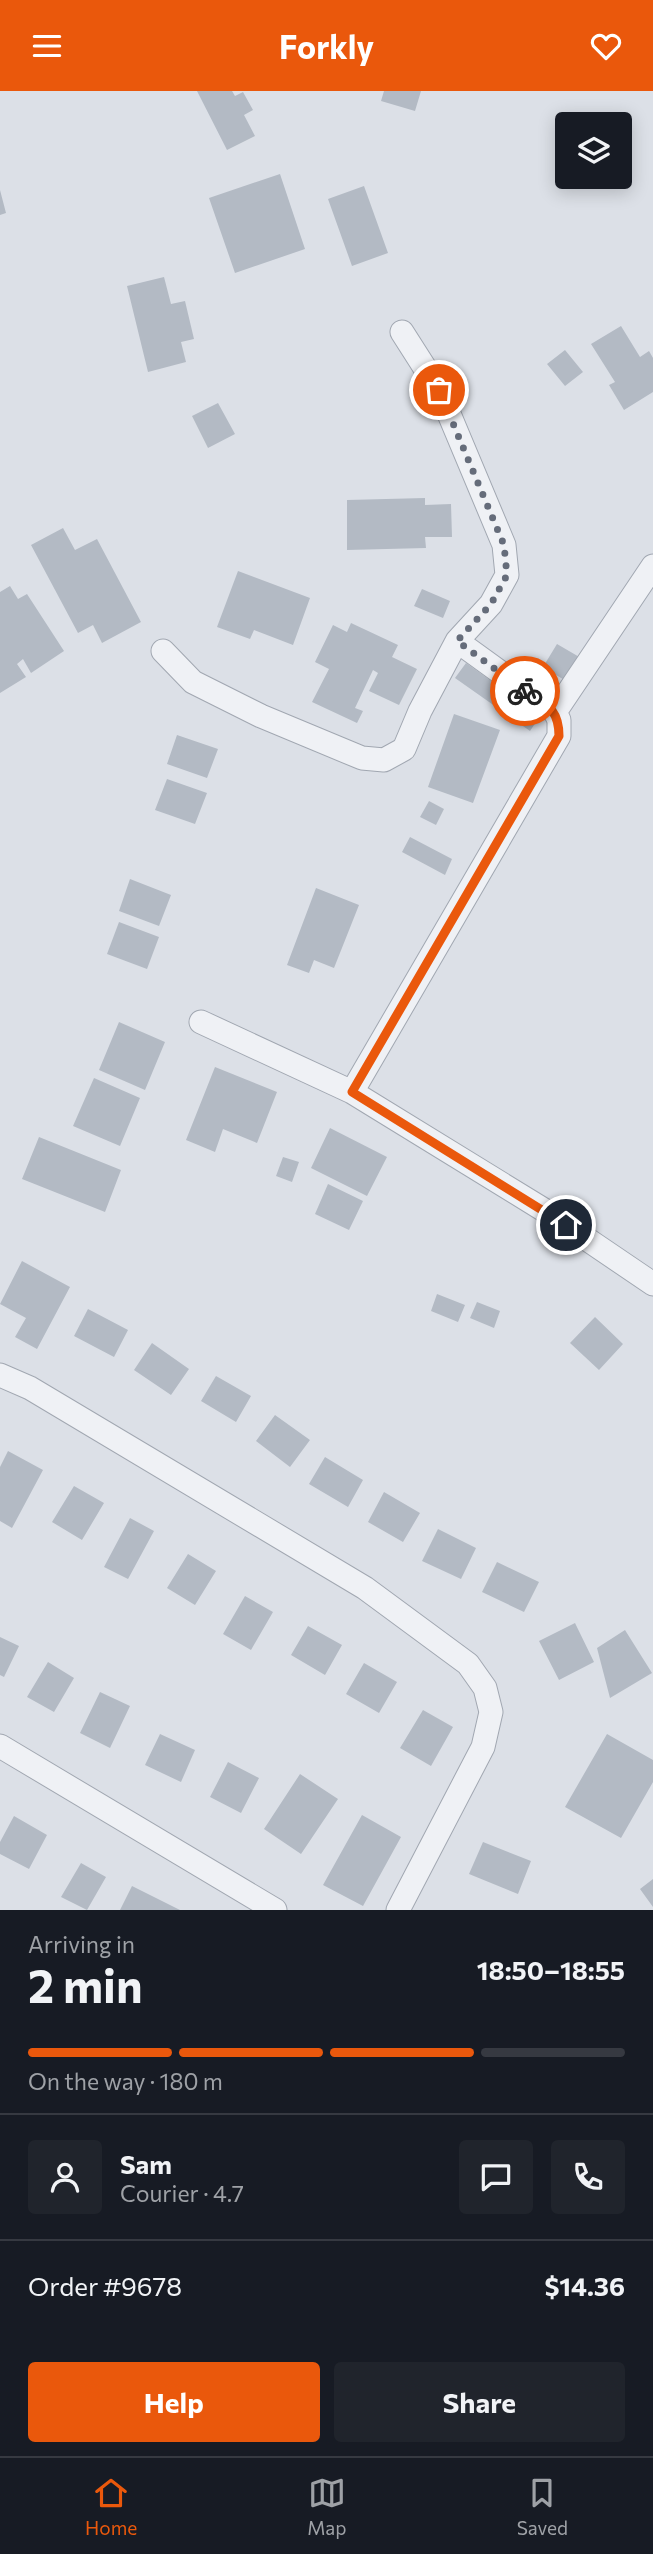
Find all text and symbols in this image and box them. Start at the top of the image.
text: Forkly [279,26,374,66]
icon: menu [28,27,66,65]
icon: heart [587,27,625,65]
map controls [555,112,632,189]
button: layers [555,112,632,189]
pin [409,360,469,420]
icon: bag [420,371,458,409]
courier [490,656,560,726]
icon: bike [506,672,544,710]
pin [536,1195,596,1255]
icon: home [547,1206,585,1244]
text: Arriving in [28,1930,135,1958]
text: 18:50–18:55 [477,1954,625,1985]
text: 2 min [28,1956,143,2012]
text: On the way · 180 m [28,2067,223,2095]
button: person [28,2140,102,2214]
button: chat [459,2140,533,2214]
button: phone [551,2140,625,2214]
text: Sam [120,2148,172,2179]
text: Courier · 4.7 [120,2179,244,2207]
text: Order #9678 [28,2270,182,2301]
text: $14.36 [544,2270,625,2301]
button: Help [28,2362,320,2442]
button: Share [334,2362,625,2442]
tab: Home [85,2474,137,2539]
tab: Map [307,2474,347,2539]
tab: Saved [517,2474,568,2539]

